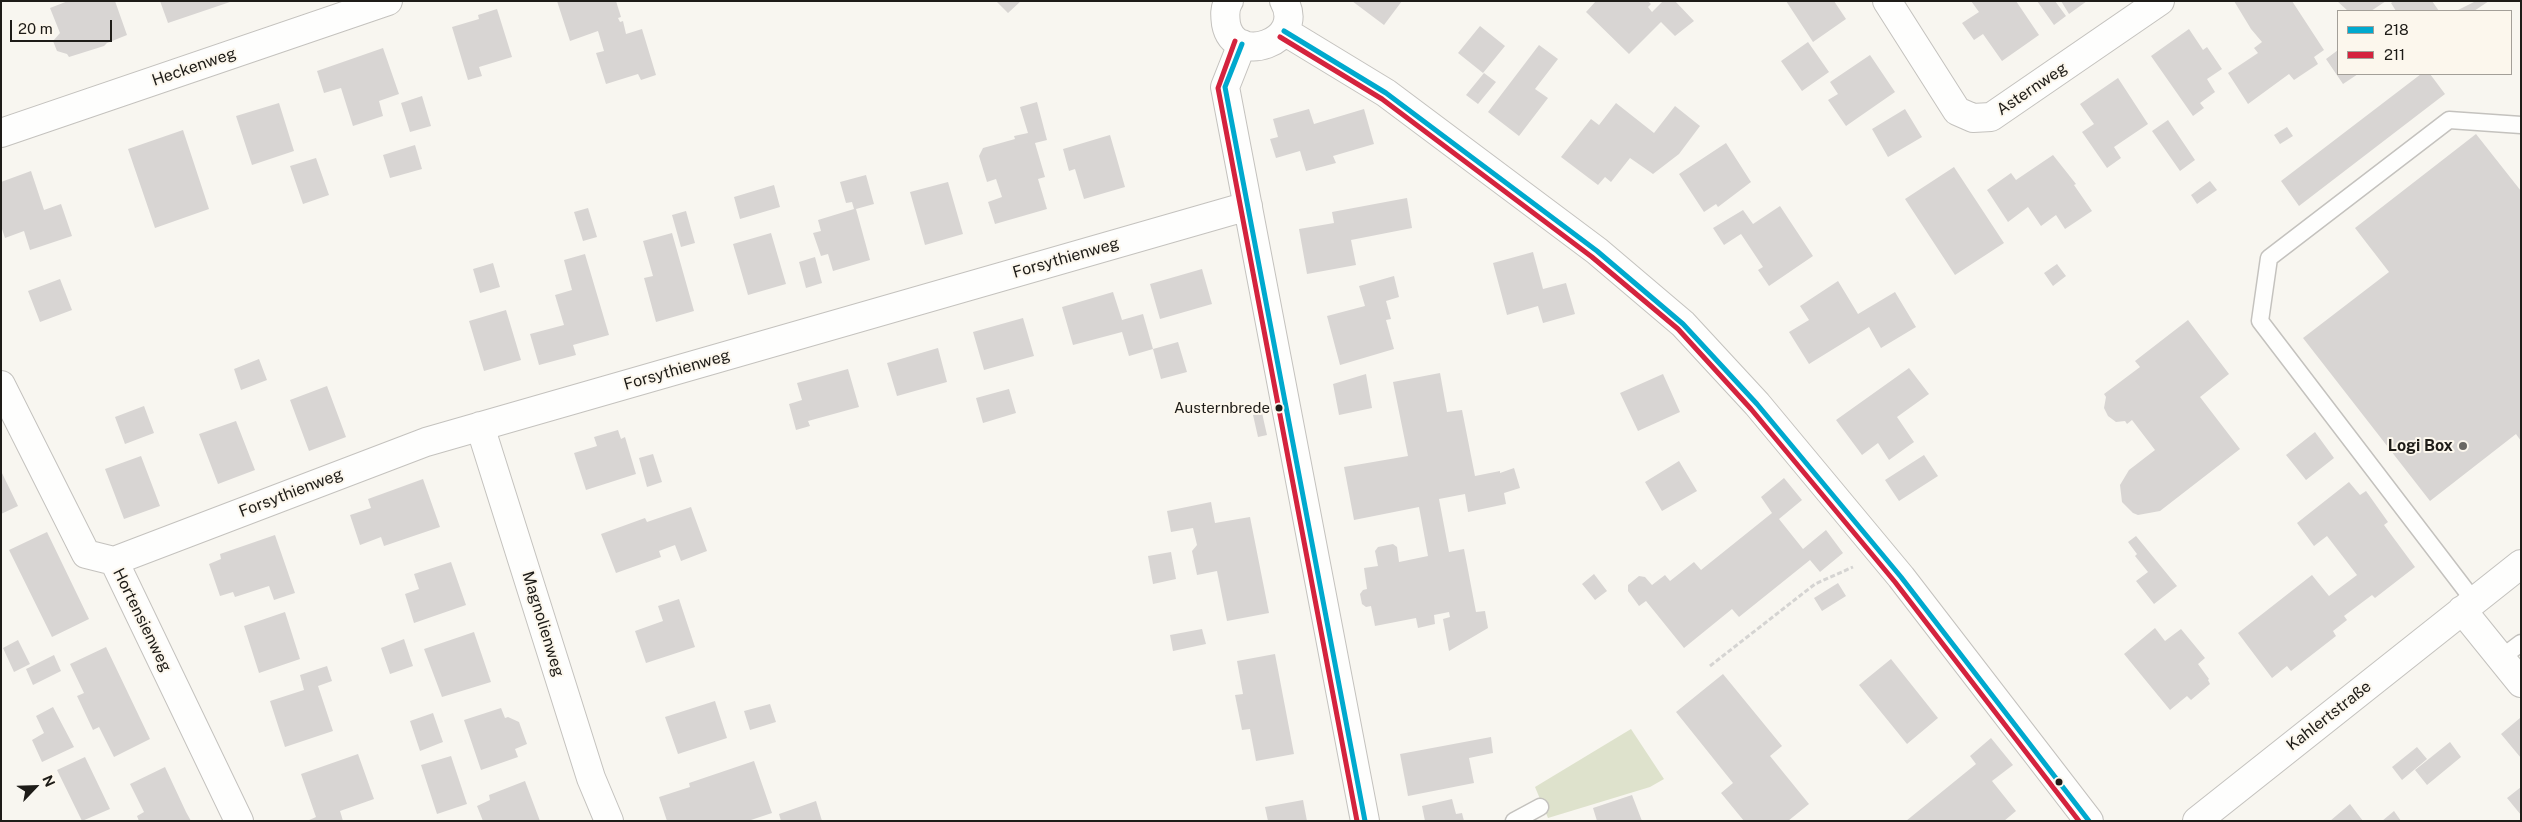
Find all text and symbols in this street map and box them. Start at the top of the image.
scale bar [12,10,115,42]
legend [2337,10,2512,75]
text: 20 m [18,20,53,37]
text: 218 [2384,21,2409,38]
street label: Heckenweg [149,44,239,90]
text: 211 [2384,46,2405,63]
street label: Asternweg [1993,59,2071,119]
street label: Forsythienweg [1011,234,1121,282]
street label: Forsythienweg [622,346,732,394]
place label: Austernbrede [1174,399,1270,417]
marker: Austernbrede [1274,403,1284,413]
place label: Logi Box [2388,436,2453,456]
marker: Logi Box [2457,440,2469,452]
street label: Forsythienweg [236,464,346,522]
street label: Hortensienweg [109,565,175,675]
street label: Magnolienweg [518,569,568,679]
street label: Kahlertstraße [2283,677,2375,755]
north arrow [10,762,60,812]
text: N [39,773,58,789]
unlabelled marker [2054,777,2064,787]

